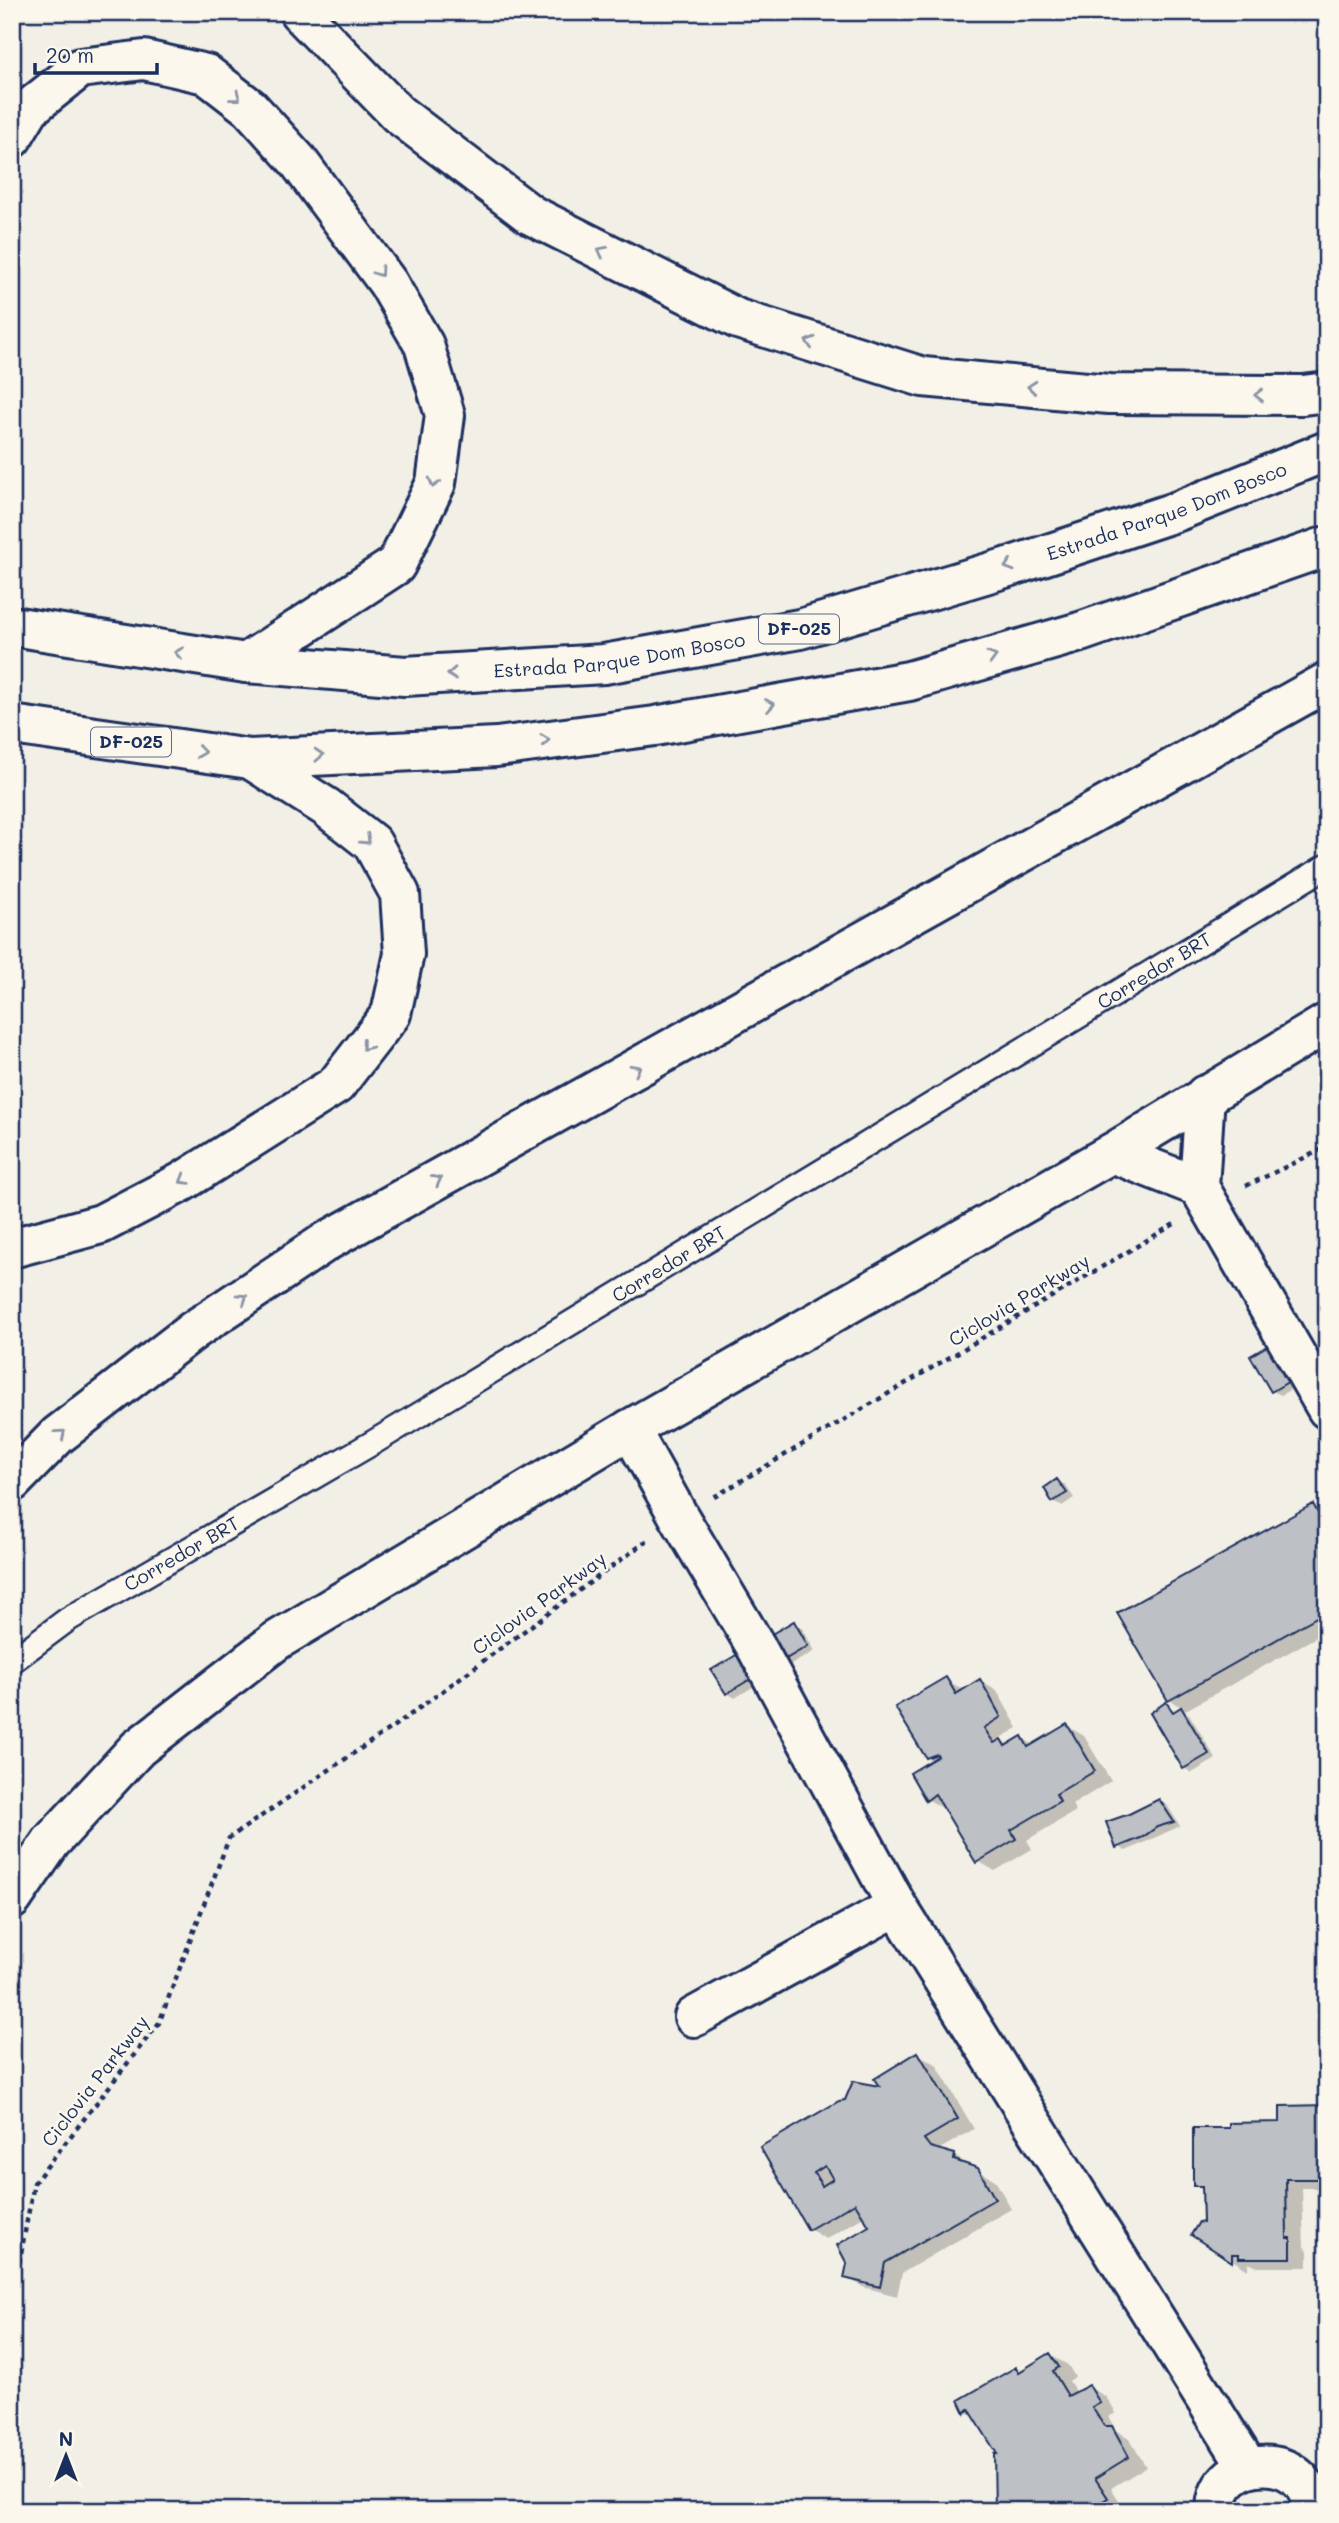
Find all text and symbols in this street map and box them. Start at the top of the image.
scale bar [35,32,158,76]
text: 20 m [46,41,94,68]
one-way arrow [228,88,240,101]
one-way arrow [597,245,609,259]
one-way arrow [371,264,384,277]
one-way arrow [804,336,817,350]
one-way arrow [1026,380,1037,395]
one-way arrow [1253,387,1263,403]
street label: Estrada Parque Dom Bosco [1043,456,1290,566]
one-way arrow [427,476,442,488]
one-way arrow [1004,558,1016,573]
road number: DF-025 [759,614,839,644]
street label: Estrada Parque Dom Bosco [493,626,747,683]
one-way arrow [173,646,185,661]
one-way arrow [986,651,998,665]
one-way arrow [446,666,457,681]
one-way arrow [764,699,776,714]
road number: DF-025 [91,728,171,756]
one-way arrow [540,733,551,748]
one-way arrow [195,744,207,759]
one-way arrow [313,748,324,763]
one-way arrow [358,831,371,844]
street label: Corredor BRT [1092,926,1216,1014]
one-way arrow [361,1039,374,1051]
one-way arrow [628,1064,641,1077]
one-way arrow [179,1172,192,1185]
one-way arrow [430,1175,442,1188]
street label: Corredor BRT [607,1219,730,1307]
street label: Ciclovia Parkway [944,1248,1094,1351]
one-way arrow [235,1293,248,1306]
one-way arrow [52,1430,65,1442]
street label: Corredor BRT [119,1510,243,1596]
street label: Ciclovia Parkway [467,1545,611,1660]
street label: Ciclovia Parkway [36,2010,154,2151]
north arrow [32,2422,102,2492]
text: N [59,2426,73,2451]

